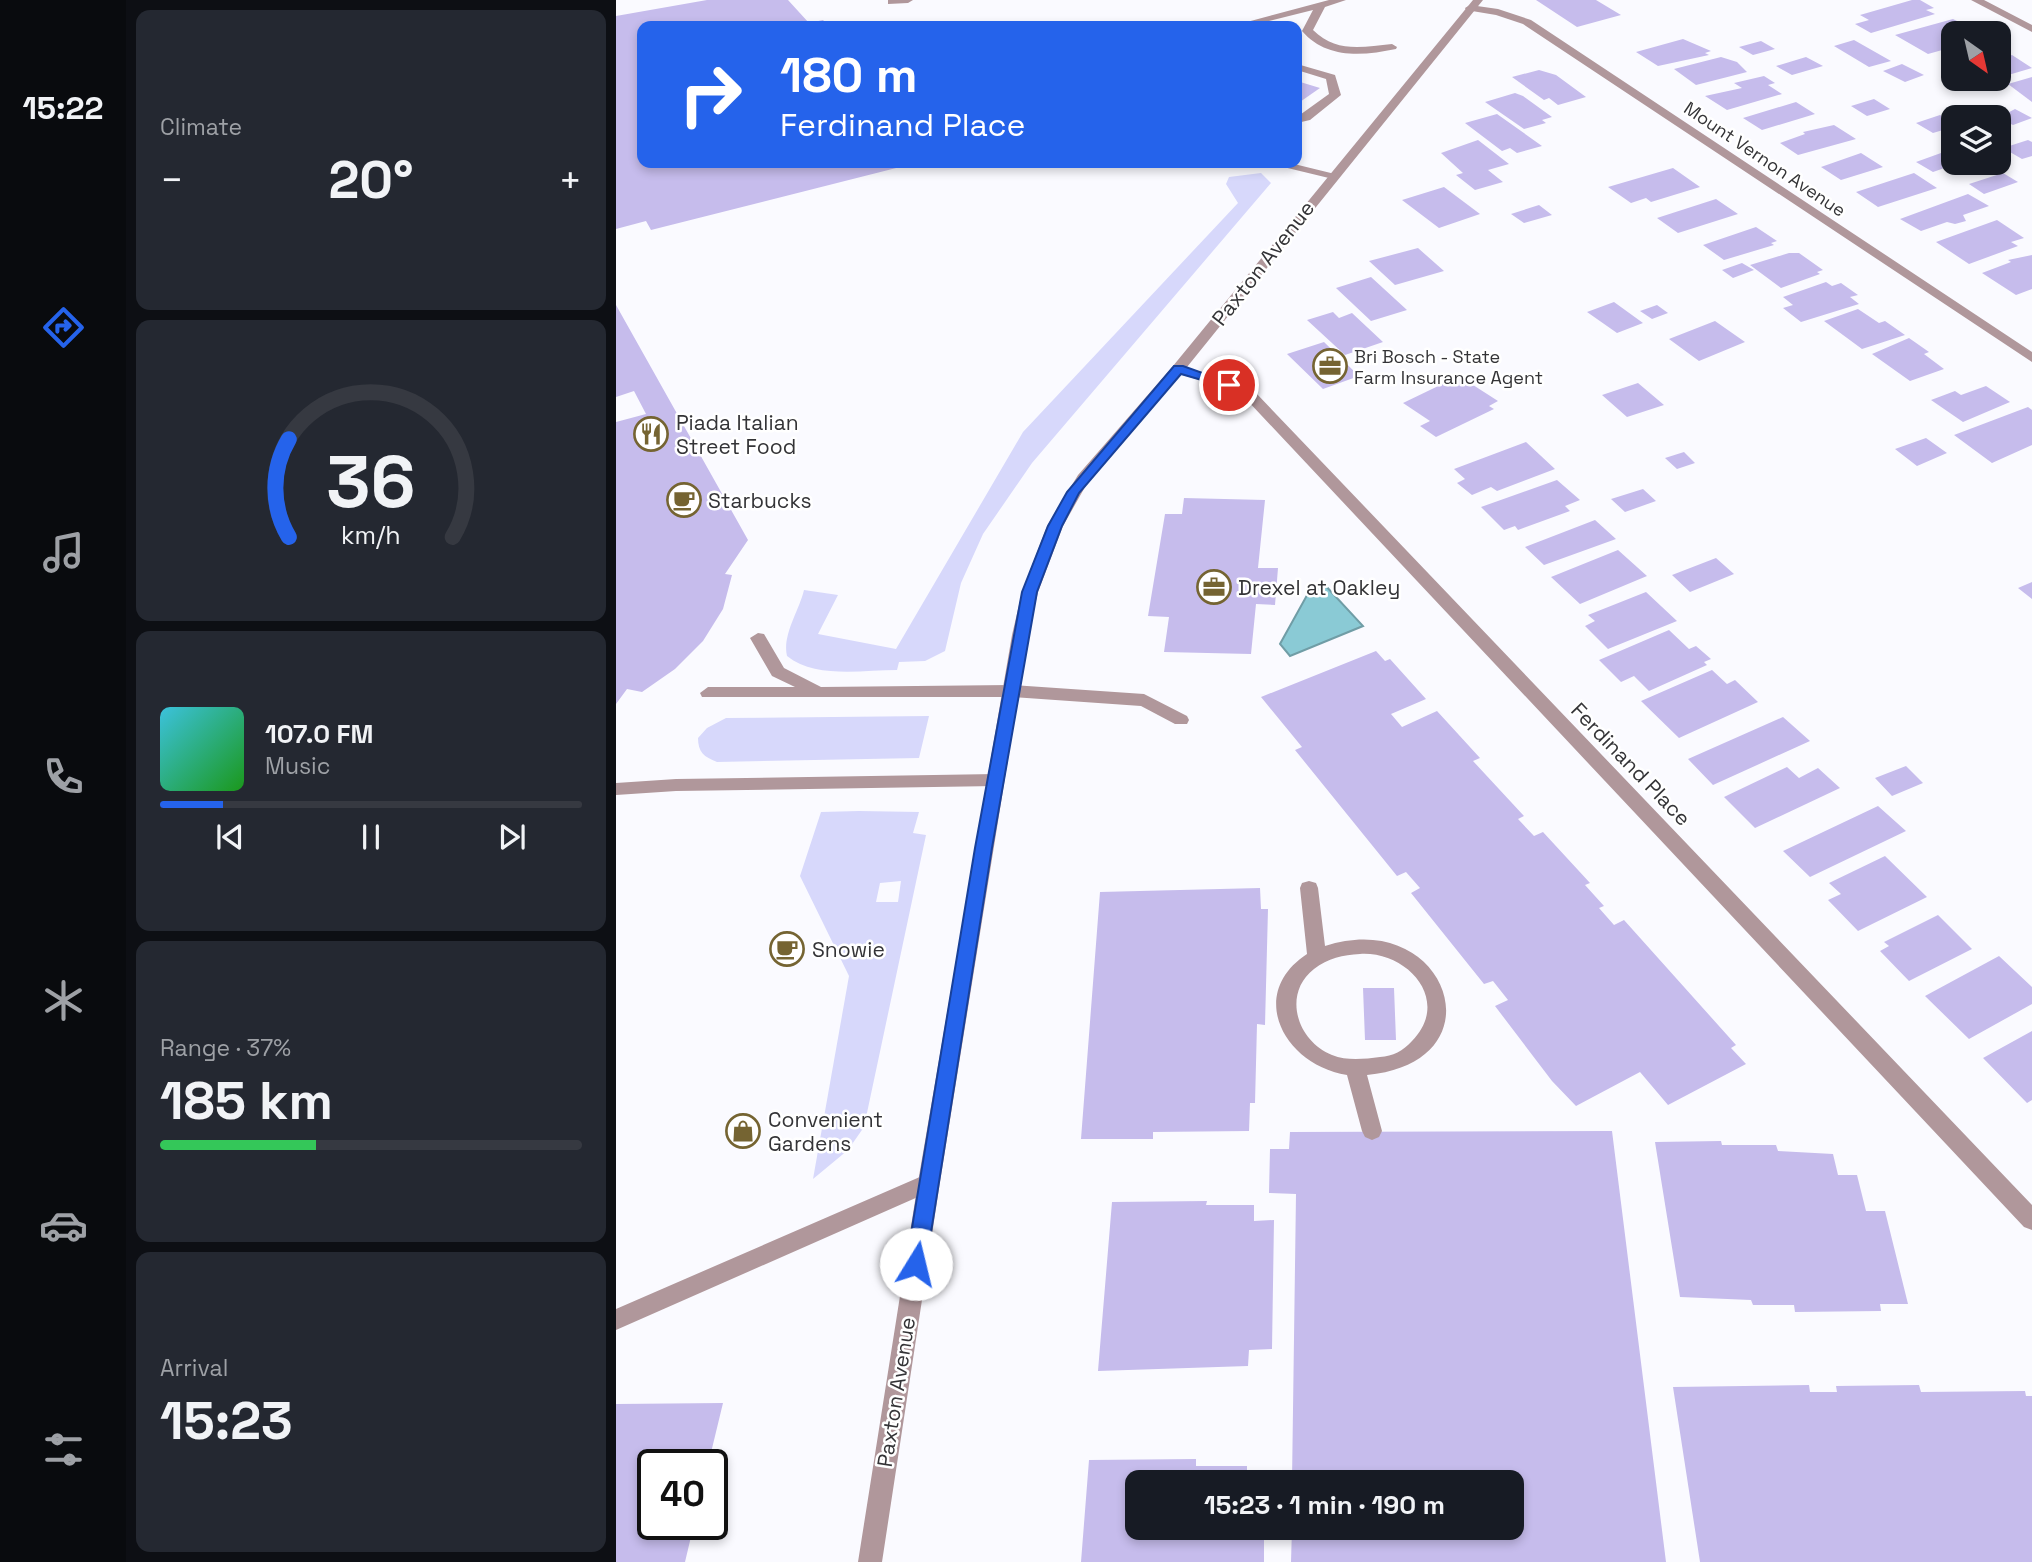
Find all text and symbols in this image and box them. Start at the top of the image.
north arrow [1941,21,2011,91]
map controls [1941,21,2011,175]
text: 180 m [780,44,918,106]
icon: right [665,49,756,140]
text: 15:22 [22,88,104,128]
street label: Mount Vernon Avenue [1680,96,1850,222]
text: Ferdinand Place [780,105,1026,145]
button: layers [1941,105,2011,175]
text: Climate [160,112,242,142]
text: 20° [328,147,414,213]
text: − [160,156,184,204]
text: + [558,156,582,204]
street label: Paxton Avenue [1206,195,1320,331]
icon: directions [39,303,88,352]
place label: Bri Bosch - State Farm Insurance Agent [1354,345,1543,389]
office icon: Bri Bosch - State Farm Insurance Agent [1311,347,1349,385]
pin [1199,355,1259,415]
icon: arrive [1210,366,1248,404]
place label: Piada Italian Street Food [676,409,799,460]
restaurant icon: Piada Italian Street Food [632,415,670,453]
text: 36 [326,435,416,528]
cafe icon: Starbucks [665,481,703,519]
place label: Starbucks [708,487,812,514]
text: km/h [341,518,401,550]
icon: music [39,528,88,577]
office icon: Drexel at Oakley [1195,568,1233,606]
place label: Drexel at Oakley [1238,574,1400,601]
street label: Ferdinand Place [1565,697,1697,831]
text: 107.0 FM [265,717,373,751]
text: Music [265,751,330,781]
icon: phone [39,752,88,801]
icon: previous [211,818,249,856]
icon: pause [352,818,390,856]
icon: next [493,818,531,856]
cafe icon: Snowie [768,930,806,968]
place label: Snowie [812,936,885,963]
icon: climate [39,976,88,1025]
text: Range · 37% [160,1033,291,1063]
text: 185 km [160,1068,333,1134]
place label: Convenient Gardens [768,1106,883,1157]
shop icon: Convenient Gardens [724,1112,762,1150]
icon: car [39,1201,88,1250]
position arrow [879,1227,953,1301]
street label: Paxton Avenue [871,1315,921,1469]
text: Arrival [160,1353,228,1383]
text: 15:23 [160,1388,293,1454]
icon: filters [39,1425,88,1474]
speed limit sign: 40 [637,1449,728,1540]
text: 15:23 · 1 min · 190 m [1204,1488,1445,1522]

